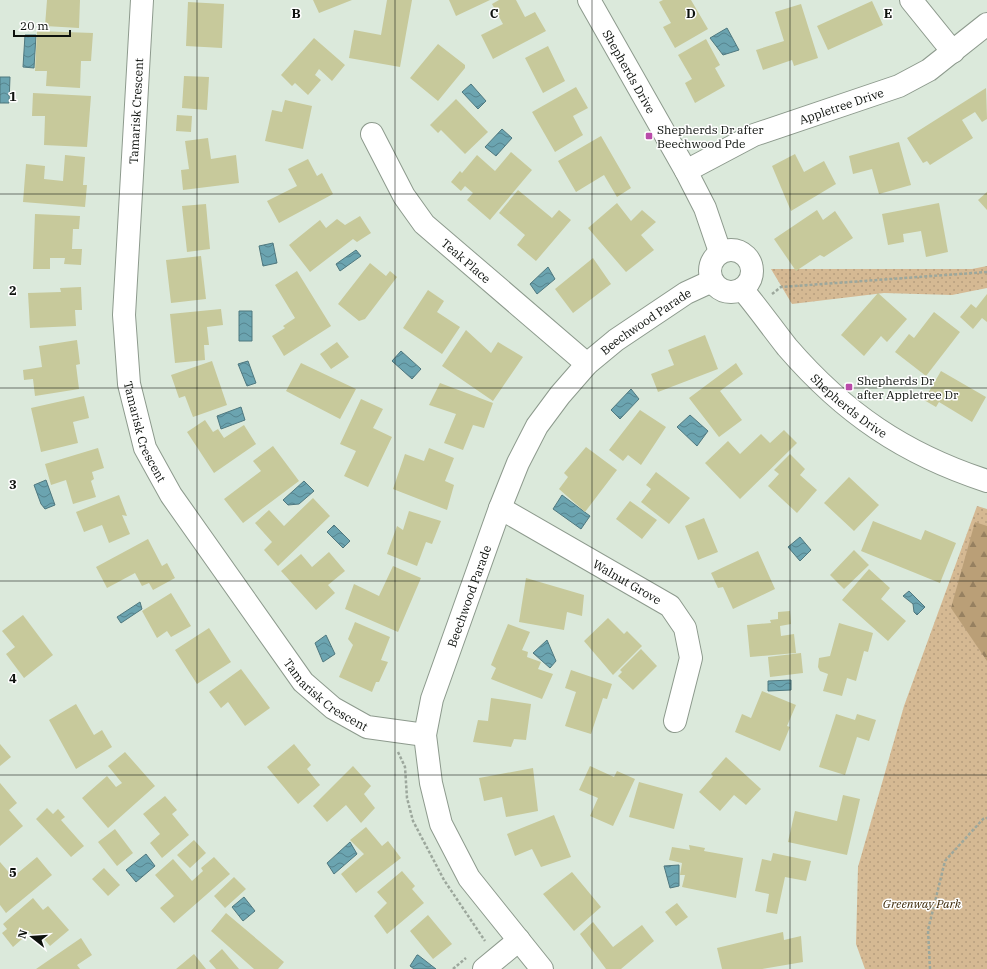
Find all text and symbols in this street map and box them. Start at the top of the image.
text: B [291,5,301,22]
text: C [490,5,499,22]
text: D [686,5,696,22]
text: E [884,5,892,22]
scale bar [14,12,70,38]
text: 20 m [20,18,49,33]
street label: Shepherds Drive [600,27,659,116]
street label: Tamarisk Crescent [126,58,146,164]
street label: Appletree Drive [797,84,886,127]
text: 1 [9,88,17,105]
place label: Shepherds Dr after Beechwood Pde [657,122,764,151]
marker: Shepherds Dr after Beechwood Pde [644,131,654,141]
street label: Teak Place [439,235,494,286]
text: 2 [9,282,17,299]
street label: Beechwood Parade [597,284,693,358]
street label: Shepherds Drive [808,370,890,441]
place label: Shepherds Dr after Appletree Dr [857,373,959,402]
street label: Tamarisk Crescent [121,379,170,484]
marker: Shepherds Dr after Appletree Dr [844,382,854,392]
text: 3 [9,476,17,493]
street label: Beechwood Parade [444,543,494,649]
street label: Walnut Grove [590,556,664,607]
street label: Tamarisk Crescent [281,655,371,734]
text: 4 [9,670,17,687]
text: 5 [9,864,17,881]
park label: Greenway Park [883,896,962,911]
north arrow [12,917,52,957]
text: N [14,928,30,940]

